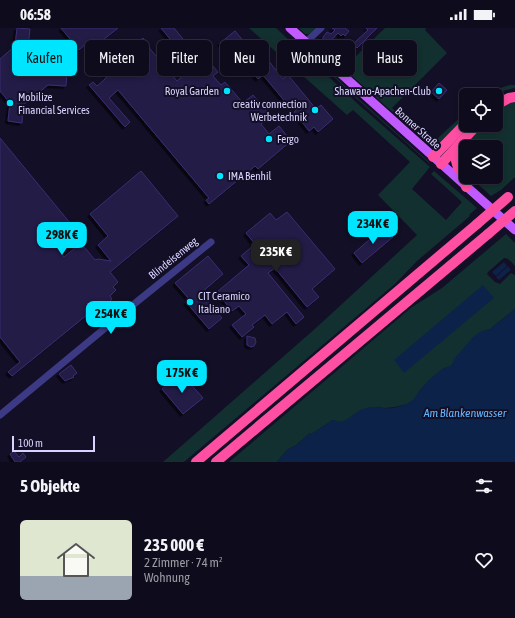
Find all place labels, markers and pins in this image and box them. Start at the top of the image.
place label: Royal Garden [165,85,219,97]
place label: Shawano-Apachen-Club [335,85,431,97]
marker: Royal Garden [222,86,232,96]
marker: Shawano-Apachen-Club [434,86,444,96]
place label: Mobilize Financial Services [18,91,90,116]
marker: Mobilize Financial Services [5,98,15,108]
place label: creativ connection Werbetechnik [233,98,307,123]
marker: creativ connection Werbetechnik [310,105,320,115]
place label: Fergo [277,133,299,145]
marker: Fergo [264,134,274,144]
place label: IMA Benhil [228,170,271,182]
marker: IMA Benhil [215,171,225,181]
pin: 234K € [340,211,406,245]
pin: 298K € [29,222,95,256]
pin: 235K € [243,239,309,273]
place label: CIT Ceramico Italiano [198,290,250,315]
marker: CIT Ceramico Italiano [185,297,195,307]
pin: 254K € [78,301,144,335]
pin: 175K € [149,360,215,394]

